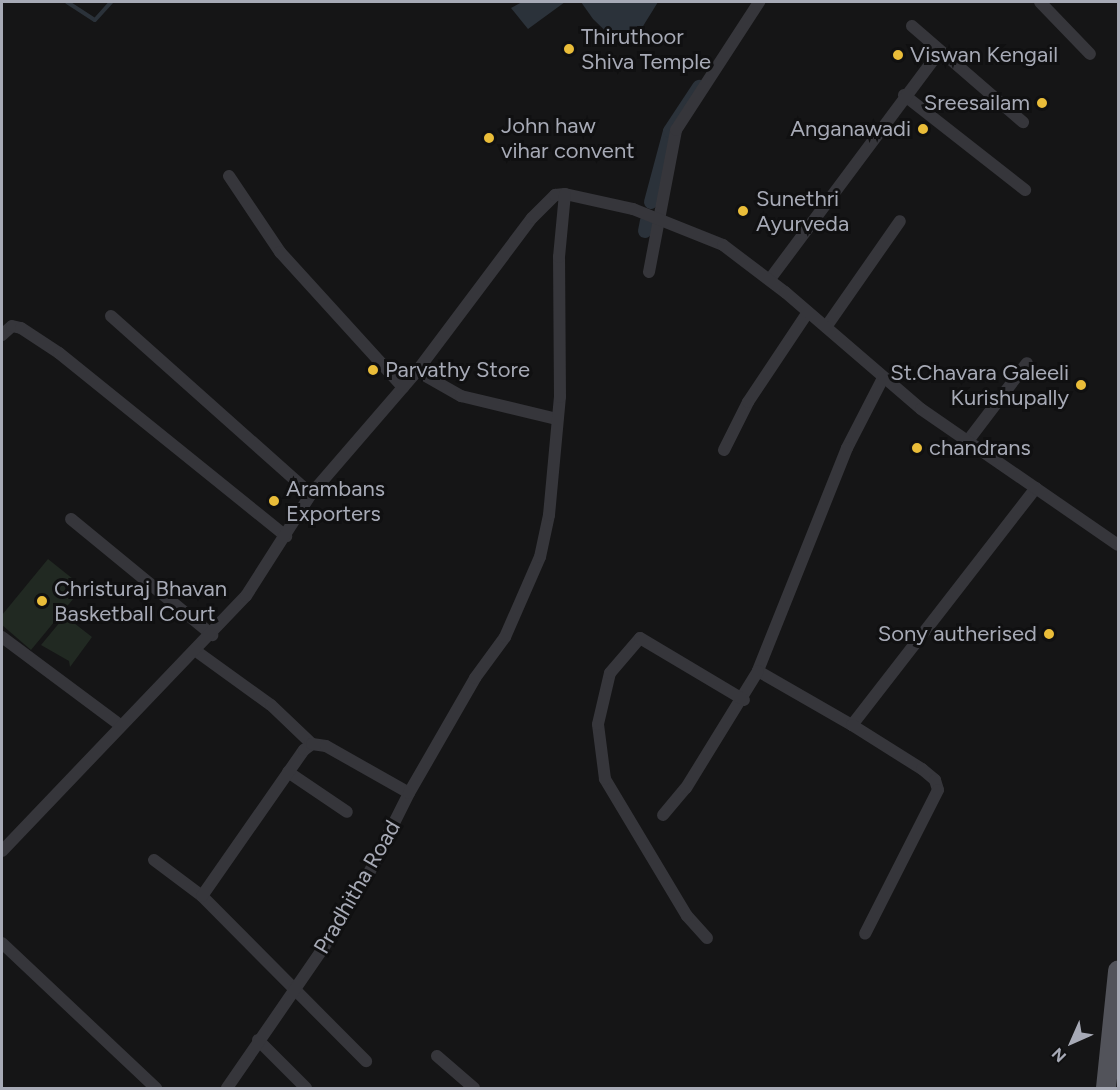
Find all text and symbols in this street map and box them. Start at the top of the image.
place label: Thiruthoor Shiva Temple [581,23,711,74]
marker: Thiruthoor Shiva Temple [562,42,576,56]
place label: Viswan Kengail [910,42,1058,68]
marker: Viswan Kengail [891,48,905,62]
place label: Sreesailam [924,90,1030,116]
marker: Sreesailam [1035,96,1049,110]
place label: John haw vihar convent [501,112,634,164]
place label: Anganawadi [790,116,911,142]
marker: Anganawadi [916,122,930,136]
marker: John haw vihar convent [482,131,496,145]
place label: Sunethri Ayurveda [756,185,849,236]
marker: Sunethri Ayurveda [734,202,752,220]
place label: Parvathy Store [385,357,530,383]
place label: St.Chavara Galeeli Kurishupally [890,359,1069,410]
marker: Parvathy Store [366,363,380,377]
marker: St.Chavara Galeeli Kurishupally [1074,378,1088,392]
place label: chandrans [929,435,1031,461]
marker: chandrans [910,441,924,455]
place label: Arambans Exporters [286,475,385,526]
marker: Arambans Exporters [267,494,281,508]
place label: Christuraj Bhavan Basketball Court [54,575,227,626]
marker: Christuraj Bhavan Basketball Court [35,594,49,608]
place label: Sony autherised [878,621,1037,647]
marker: Sony autherised [1042,627,1056,641]
street label: Pradhitha Road [308,816,406,958]
north arrow [1042,1012,1102,1072]
text: N [1048,1044,1070,1066]

